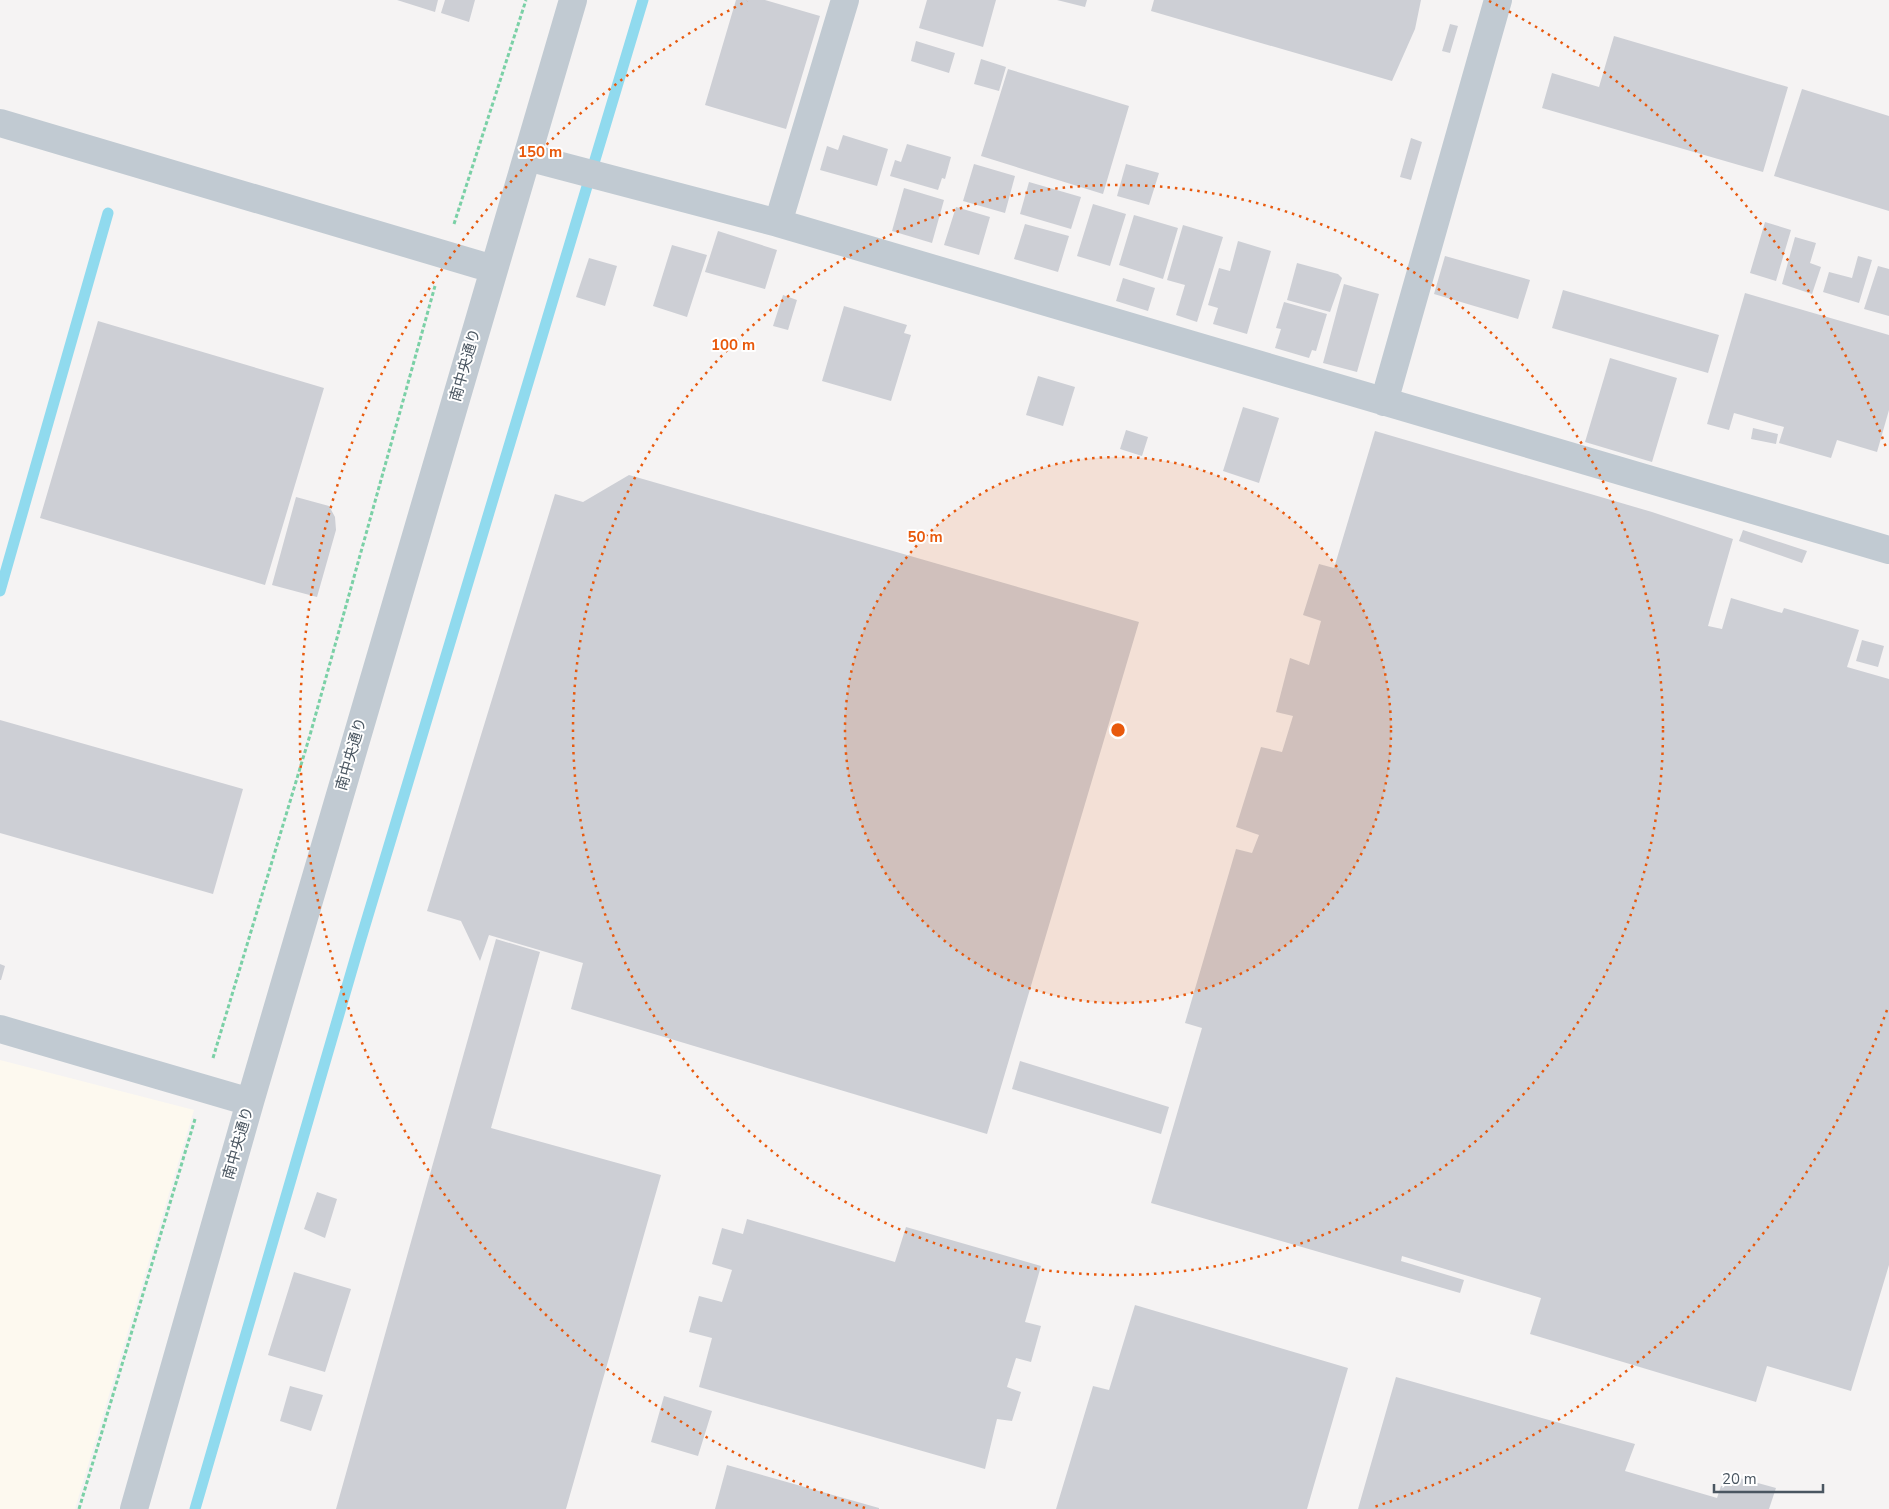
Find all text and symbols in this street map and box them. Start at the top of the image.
text: 150 m [518,142,562,162]
street label: 南中央通り [445,326,485,404]
text: 100 m [711,335,755,355]
text: 50 m [907,527,943,547]
street label: 南中央通り [331,715,371,793]
centre of rings [1109,721,1127,739]
street label: 南中央通り [218,1104,258,1182]
scale bar [1714,1462,1823,1494]
text: 20 m [1722,1469,1757,1489]

